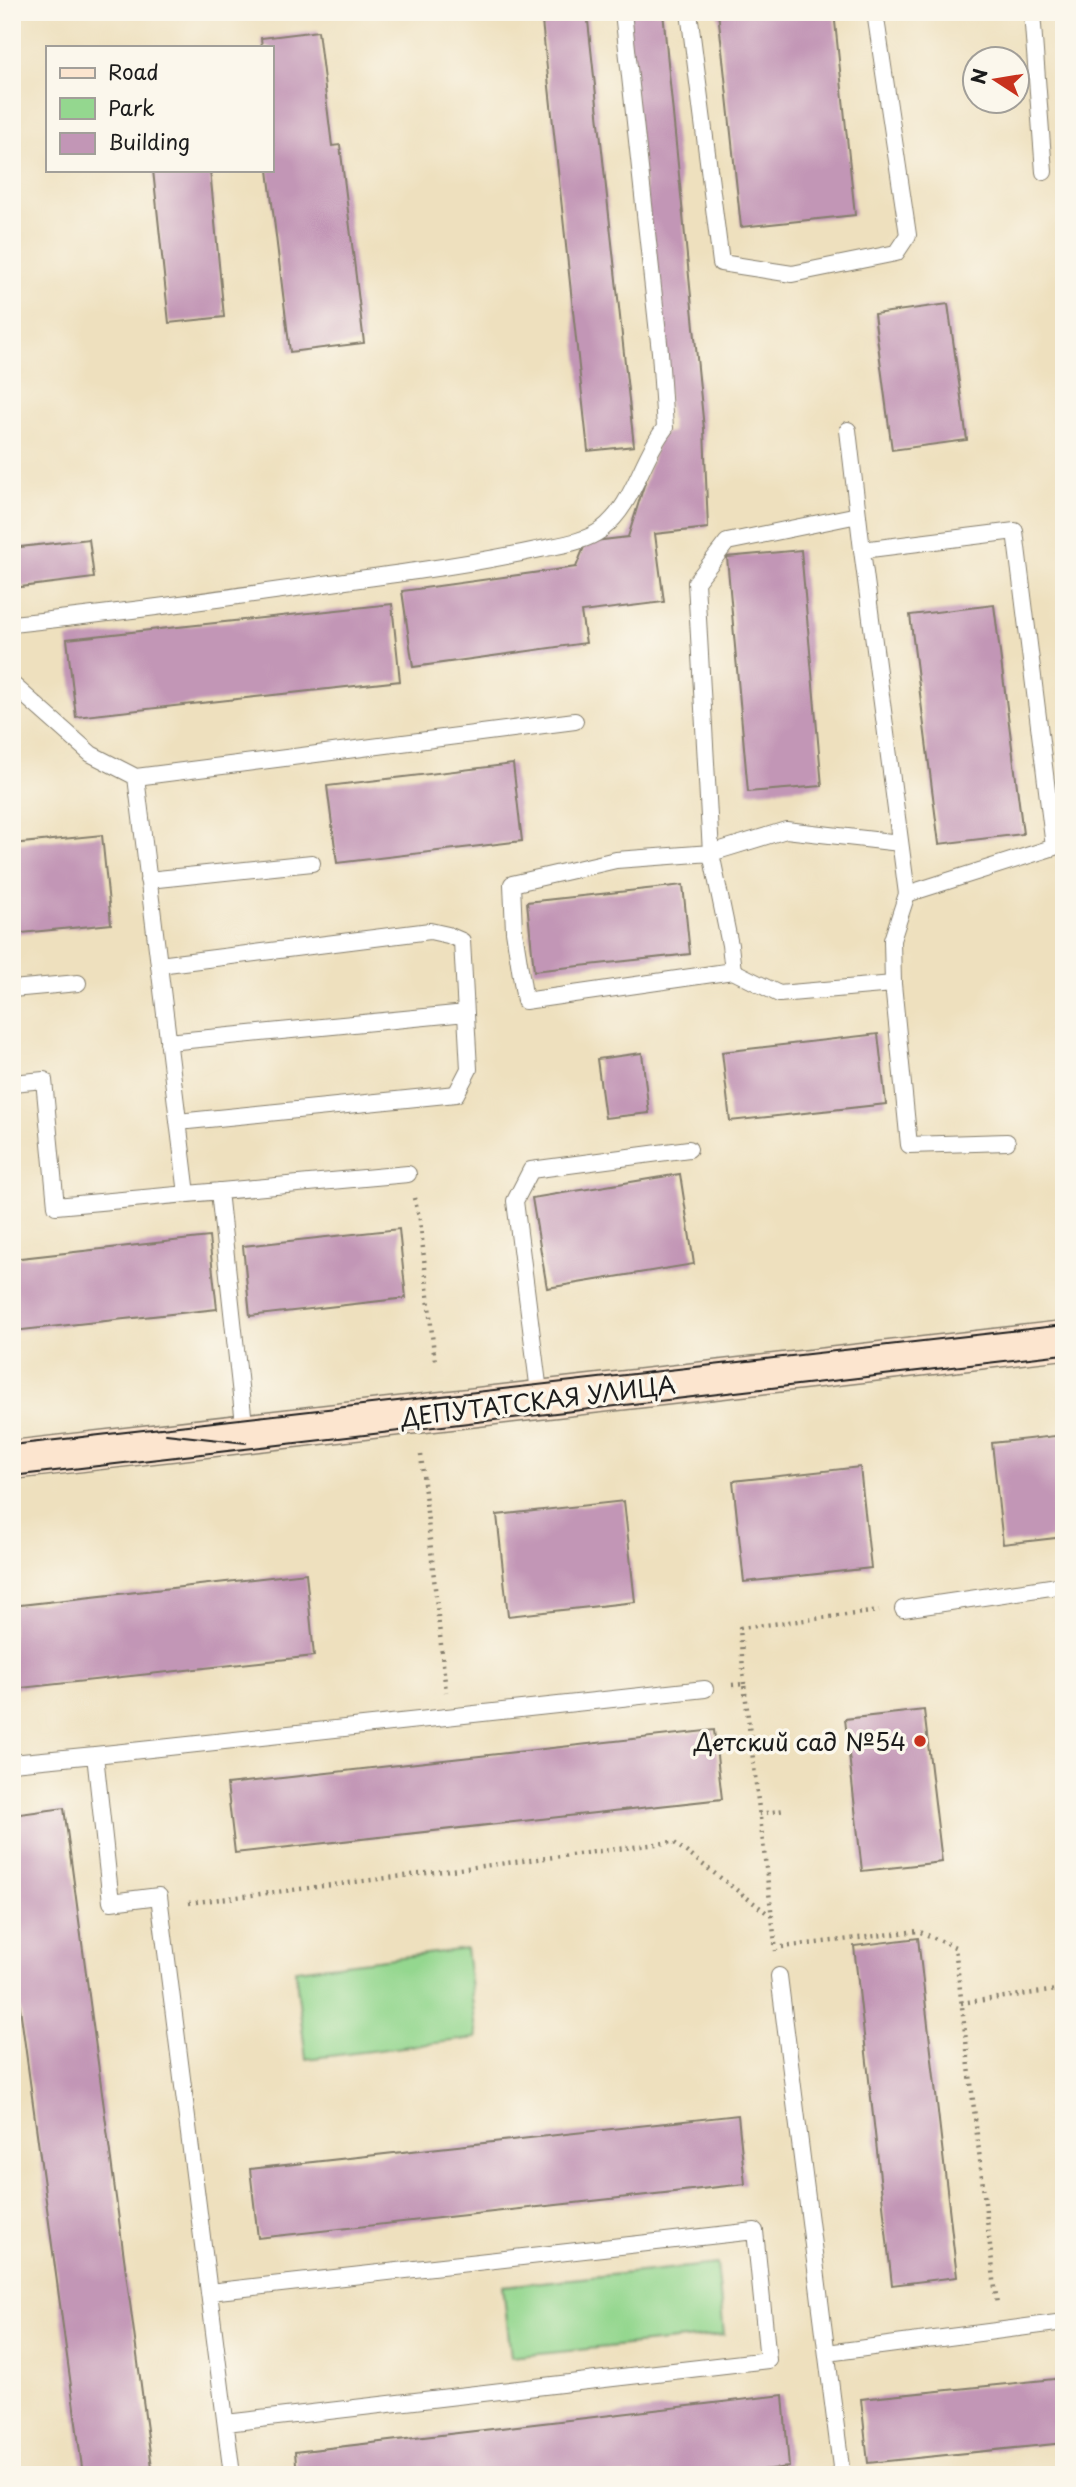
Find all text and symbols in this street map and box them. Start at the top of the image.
legend [46,46,273,172]
north arrow [960,46,1030,116]
text: Road [108,55,159,87]
text: N [963,66,994,87]
text: Park [108,91,155,123]
text: Building [108,125,190,157]
street label: ДЕПУТАТСКАЯ УЛИЦА [397,1365,678,1435]
place label: Детский сад №54 [693,1723,906,1759]
marker: Детский сад №54 [912,1733,928,1749]

